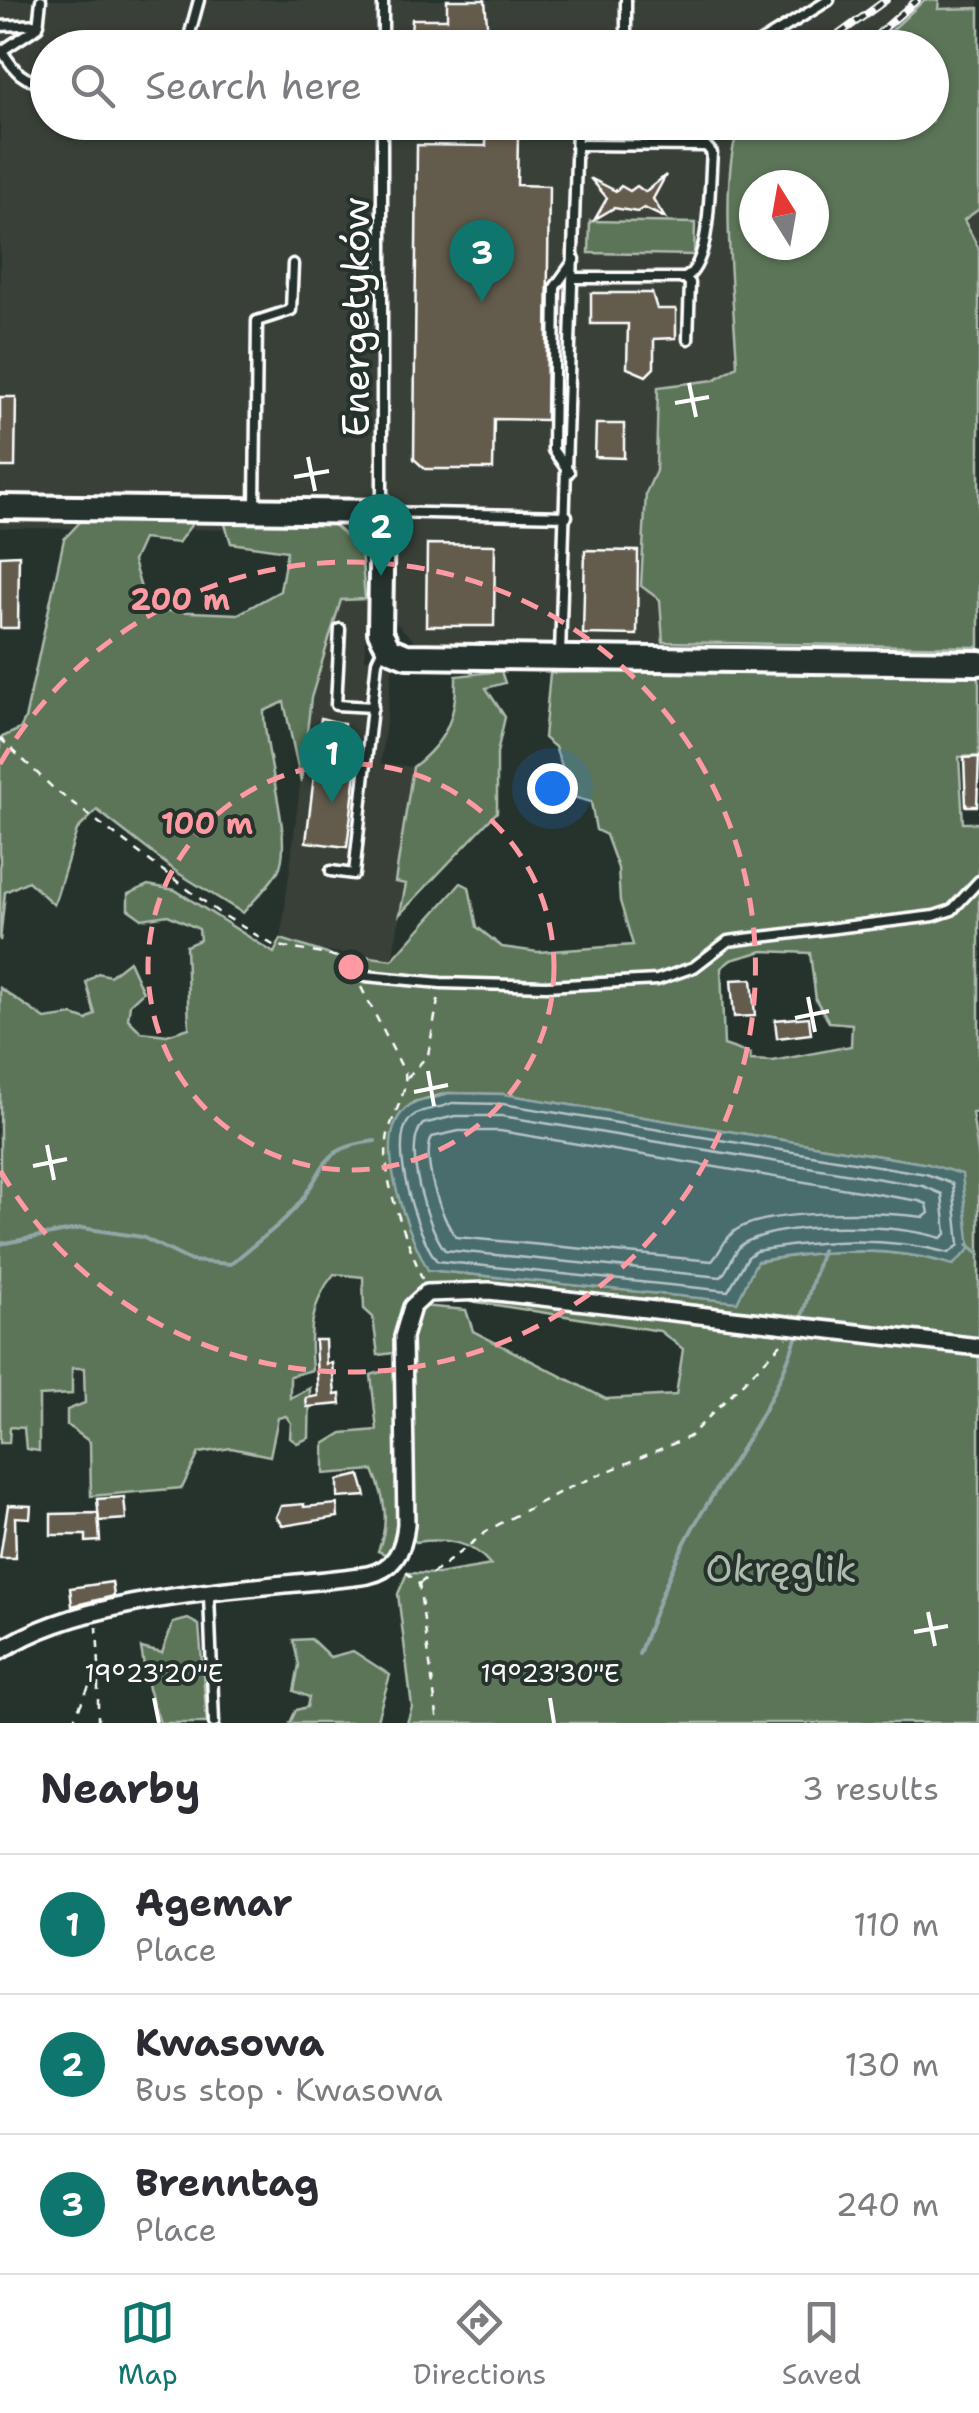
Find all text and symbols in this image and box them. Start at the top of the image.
search box [30,30,949,140]
icon: search [65,58,120,113]
text: Search here [145,60,362,111]
north arrow [739,170,829,260]
street label: Energetyków [330,197,381,437]
pin: 3 [450,220,514,302]
pin: 2 [348,494,414,576]
text: 200 m [130,579,230,620]
pin: 1 [300,720,364,803]
your location [527,763,578,814]
text: 100 m [161,803,253,844]
centre of rings [333,949,369,985]
park label: Okręglik [705,1543,857,1594]
text: 19°23'20"E [85,1656,223,1690]
text: 19°23'30"E [480,1656,620,1690]
text: Nearby [40,1760,200,1816]
text: 3 results [802,1767,939,1810]
text: Agemar [135,1877,293,1928]
text: 1 [65,1903,80,1946]
text: 110 m [853,1903,939,1946]
text: Place [135,1928,217,1971]
text: Kwasowa [135,2017,325,2068]
text: 2 [61,2043,84,2086]
text: 130 m [844,2043,939,2086]
text: Bus stop · Kwasowa [135,2068,443,2111]
text: Brenntag [135,2157,319,2208]
text: 3 [61,2183,84,2226]
text: 240 m [836,2183,939,2226]
text: Place [135,2208,217,2251]
tab: Map [118,2295,178,2393]
tab: Directions [413,2295,546,2393]
tab: Saved [782,2295,861,2393]

